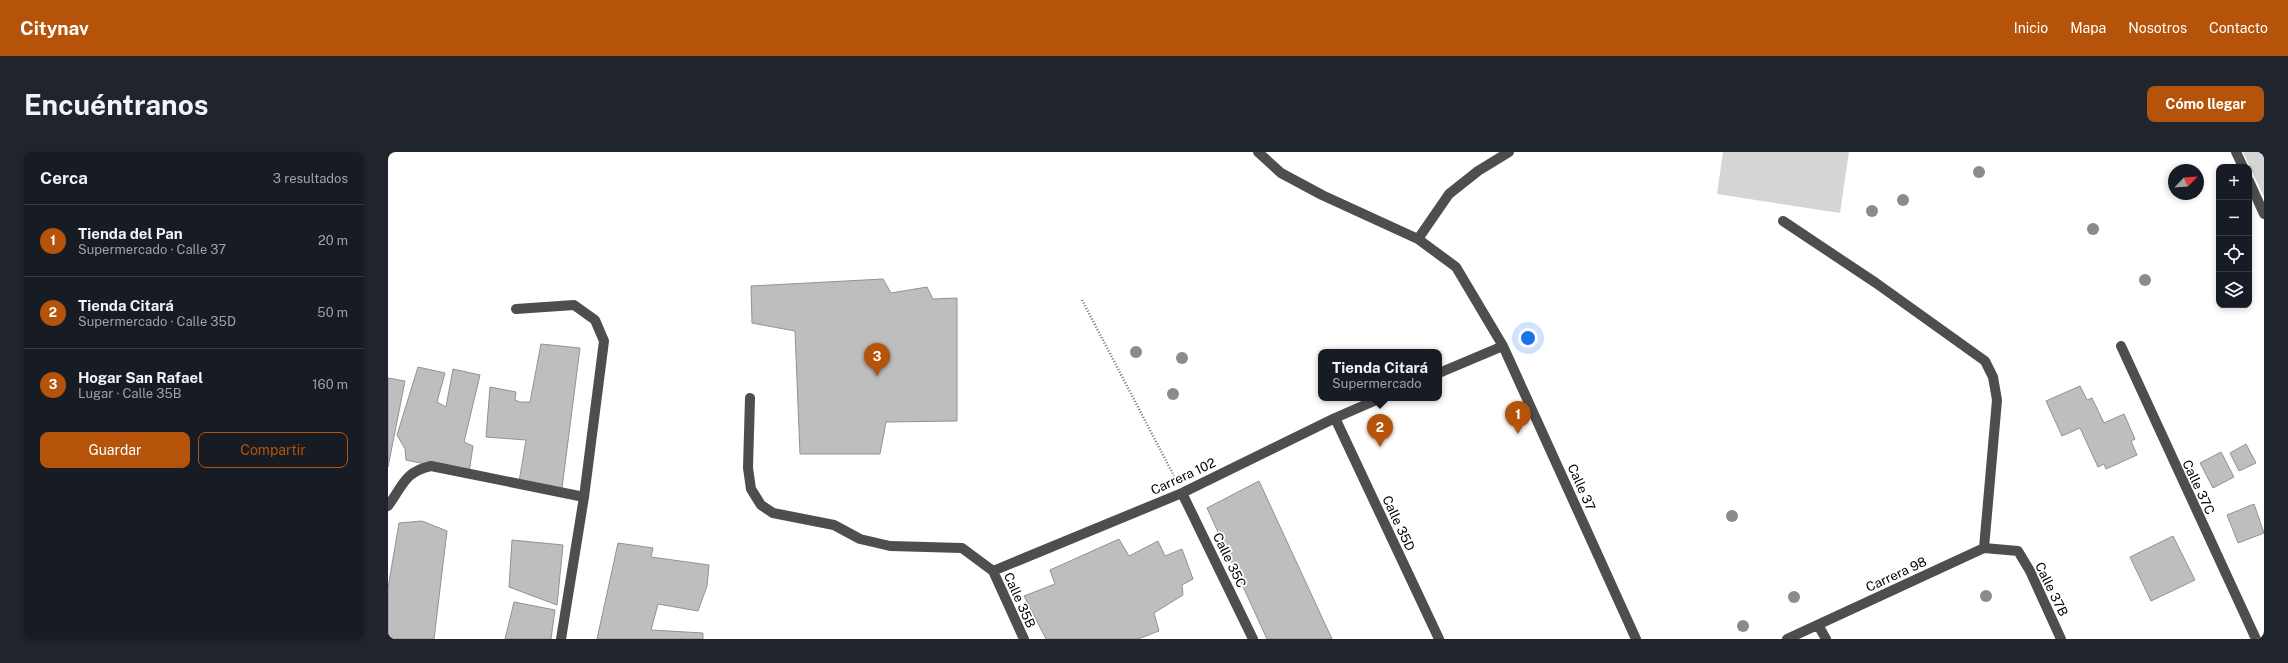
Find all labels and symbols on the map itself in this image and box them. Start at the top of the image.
north arrow [2168,164,2204,200]
your location [1518,328,1538,348]
pin: 3 [864,343,890,376]
pin: 1 [1505,401,1531,434]
pin: 2 [1367,414,1393,447]
street label: Carrera 102 [1148,455,1218,498]
street label: Calle 37C [2179,458,2218,517]
street label: Calle 37 [1565,461,1599,513]
street label: Calle 35D [1379,493,1418,553]
street label: Calle 35C [1210,530,1249,590]
street label: Carrera 98 [1864,554,1929,595]
street label: Calle 37B [2032,560,2071,619]
street label: Calle 35B [1001,570,1038,630]

